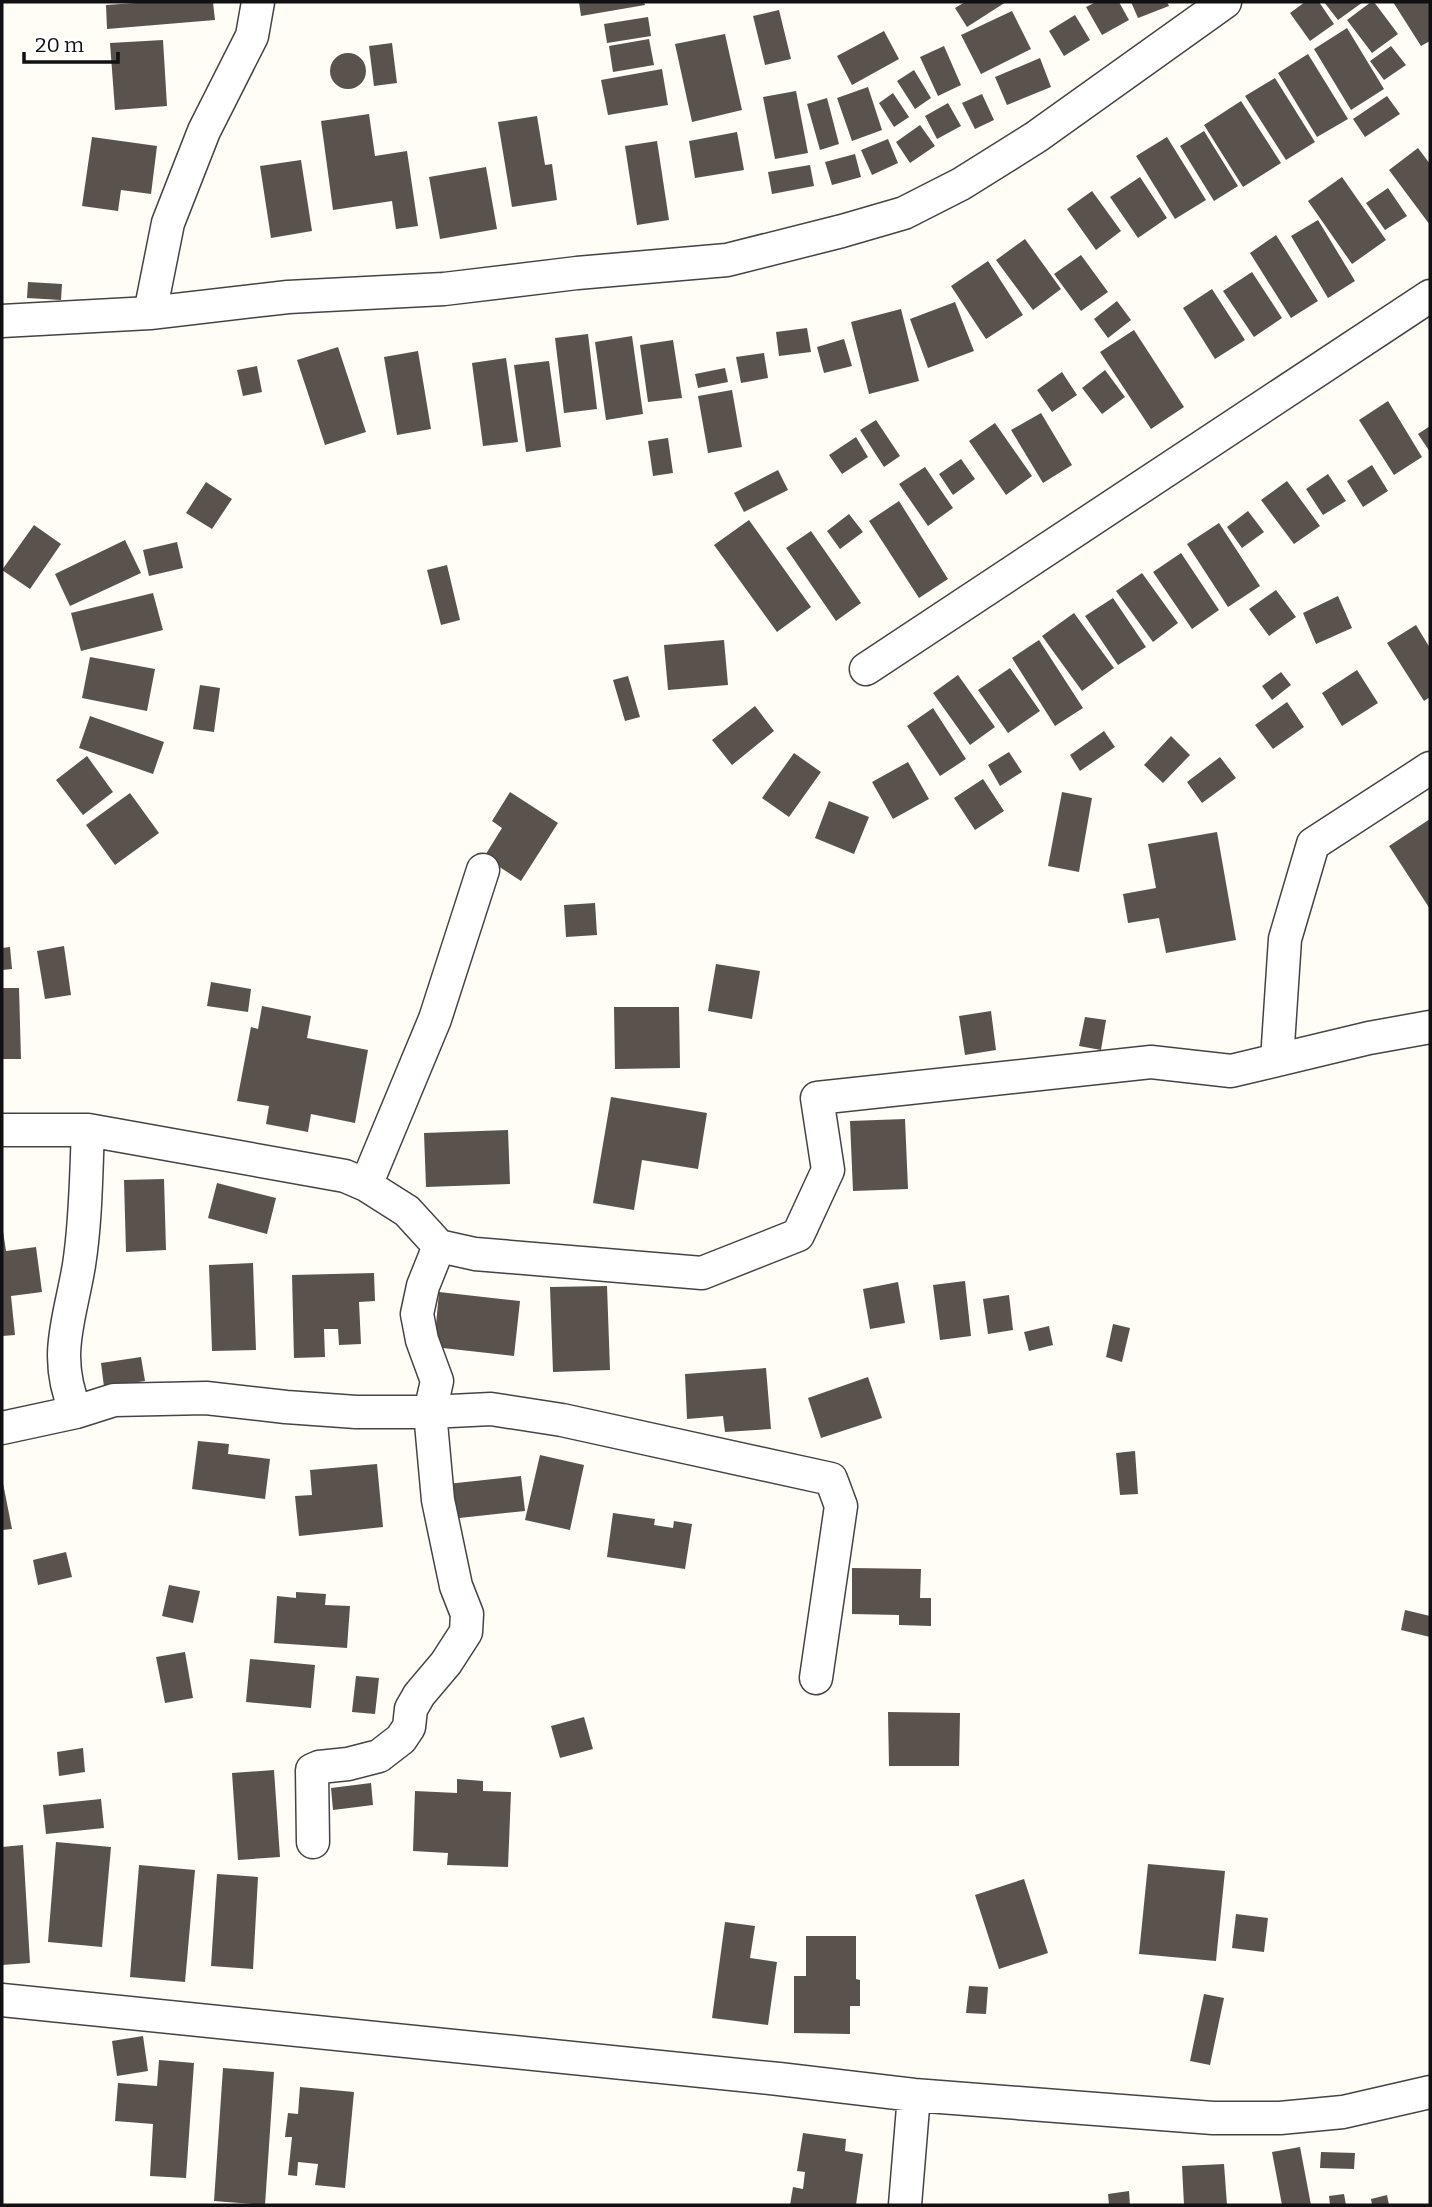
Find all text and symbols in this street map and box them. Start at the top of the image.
scale bar [24,21,119,65]
text: 20 m [35,32,84,58]

